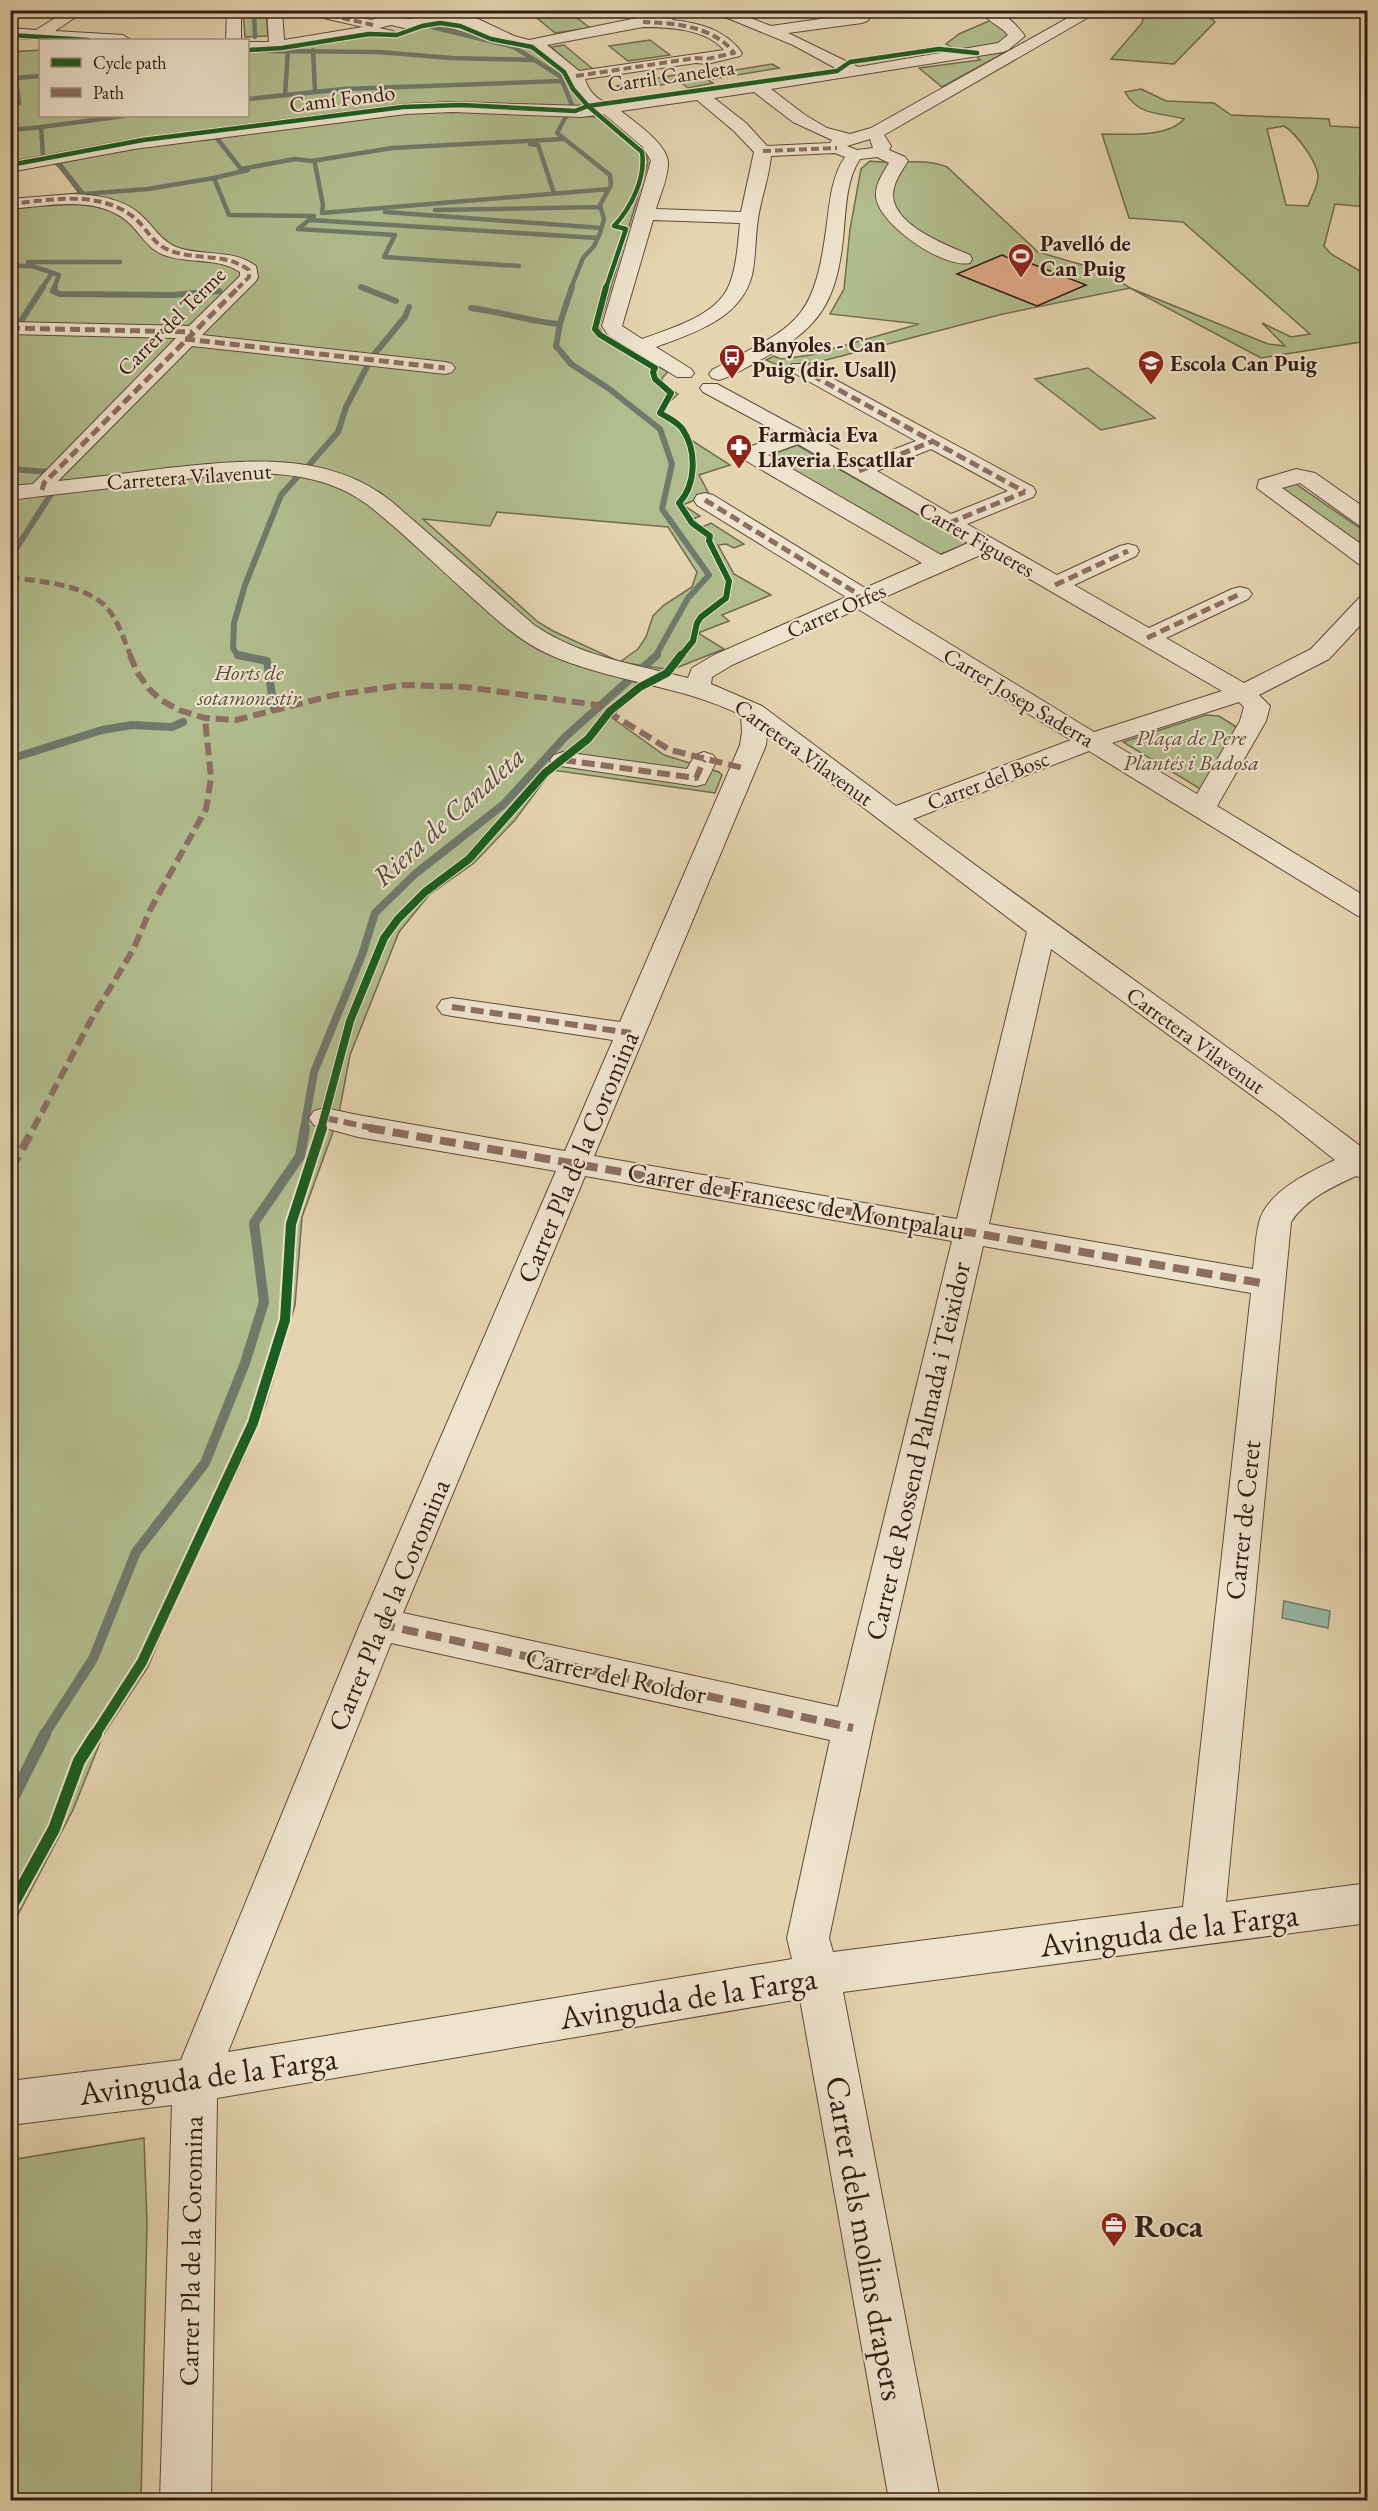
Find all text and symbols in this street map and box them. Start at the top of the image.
legend [39,39,249,117]
text: Cycle path [93,51,167,74]
street label: Carril Caneleta [606,52,737,99]
street label: Camí Fondo [287,78,397,119]
text: Path [93,81,124,104]
place label: Pavelló de Can Puig [1040,229,1131,283]
sports icon: Pavelló de Can Puig [1006,241,1036,279]
street label: Carrer del Terme [111,260,232,382]
place label: Banyoles - Can Puig (dir. Usall) [752,330,896,384]
bus stop icon: Banyoles - Can Puig (dir. Usall) [717,342,747,380]
school or university icon: Escola Can Puig [1136,348,1166,386]
place label: Escola Can Puig [1170,349,1318,378]
place label: Farmàcia Eva Llaveria Escatllar [758,420,915,474]
pharmacy icon: Farmàcia Eva Llaveria Escatllar [724,432,754,470]
street label: Carretera Vilavenut [106,456,272,497]
street label: Carrer Figueres [914,495,1040,584]
street label: Carrer Orfes [782,576,890,645]
street label: Carrer Josep Saderra [938,641,1100,754]
park label: Horts de sotamonestir [196,658,302,712]
street label: Carretera Vilavenut [729,692,879,813]
park label: Plaça de Pere Plantés i Badosa [1123,723,1259,777]
water label: Riera de Canaleta [364,738,532,894]
street label: Carrer del Bosc [923,744,1053,817]
street label: Carretera Vilavenut [1121,980,1271,1101]
street label: Carrer Pla de la Coromina [509,1025,647,1288]
street label: Carrer de Francesc de Montpalau [625,1154,967,1247]
street label: Carrer de Rossend Palmada i Teixidor [857,1258,978,1644]
street label: Carrer de Ceret [1217,1438,1268,1601]
street label: Carrer Pla de la Coromina [320,1473,458,1736]
street label: Carrer del Roldor [523,1639,710,1712]
street label: Avinguda de la Farga [1036,1892,1302,1967]
street label: Avinguda de la Farga [555,1956,821,2039]
street label: Avinguda de la Farga [75,2036,341,2115]
street label: Carrer dels molins drapers [816,2073,915,2404]
street label: Carrer Pla de la Coromina [171,2115,210,2386]
place label: Roca [1134,2204,1204,2247]
office icon: Roca [1099,2210,1129,2248]

